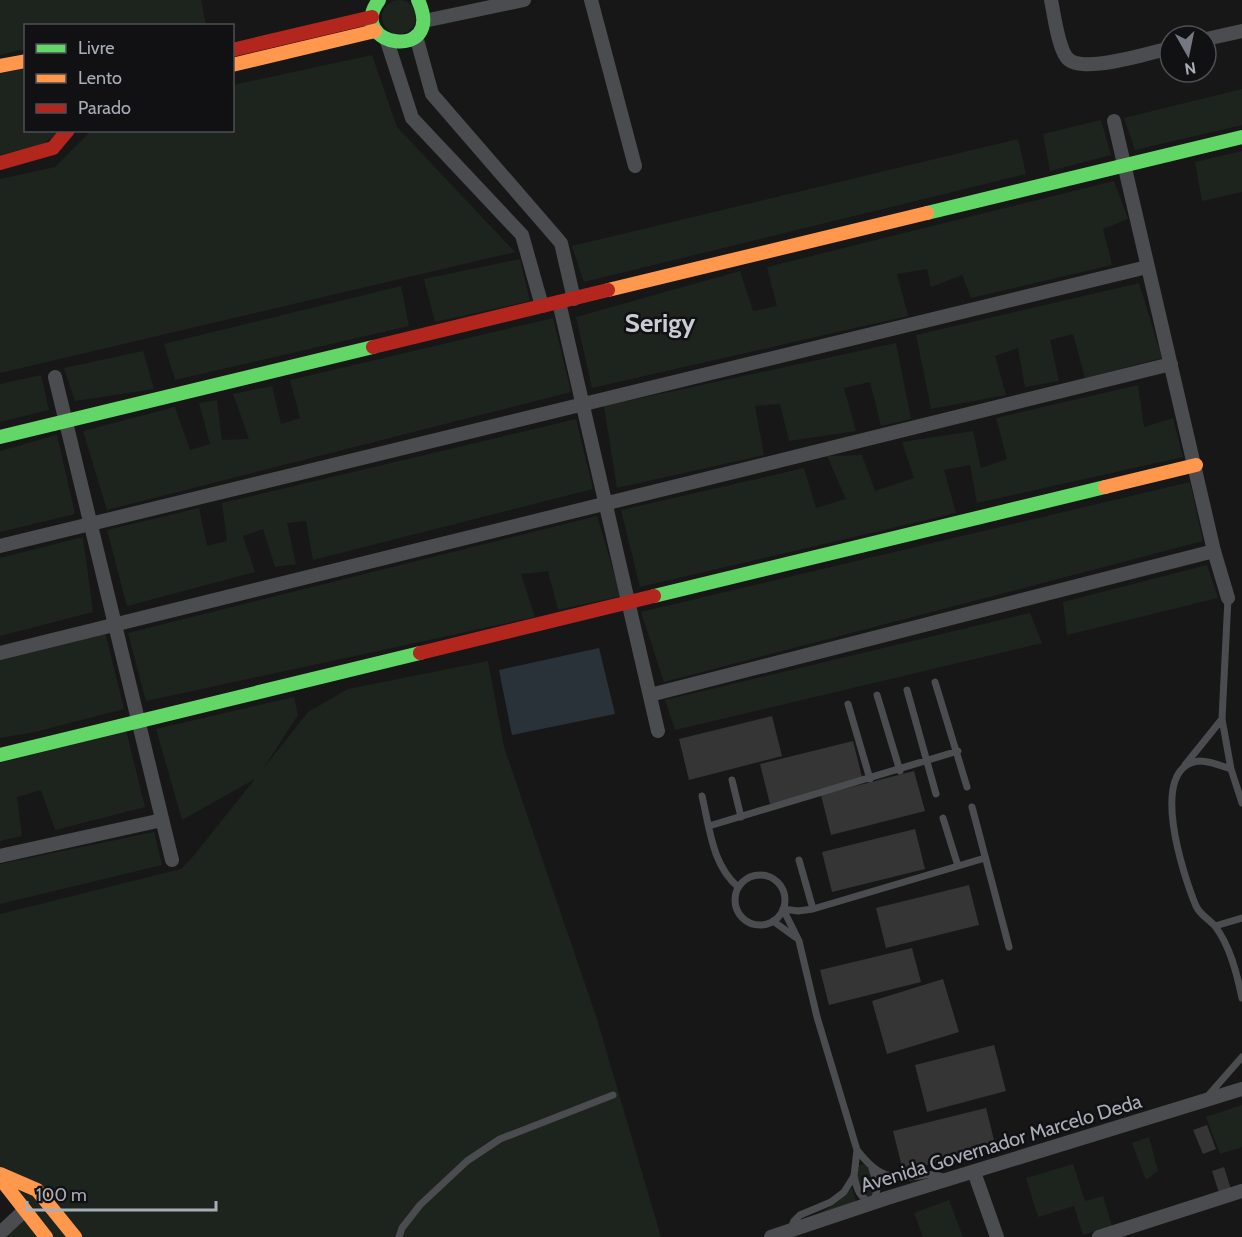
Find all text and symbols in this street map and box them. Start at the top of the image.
legend [24,24,234,132]
north arrow [1158,24,1218,84]
text: Livre [78,37,114,59]
text: N [1183,58,1197,79]
text: Lento [78,67,122,89]
text: Parado [78,97,131,119]
district label: Serigy [625,307,695,339]
street label: Avenida Governador Marcelo Deda [858,1089,1145,1197]
scale bar [27,1174,216,1212]
text: 100 m [36,1184,87,1206]

